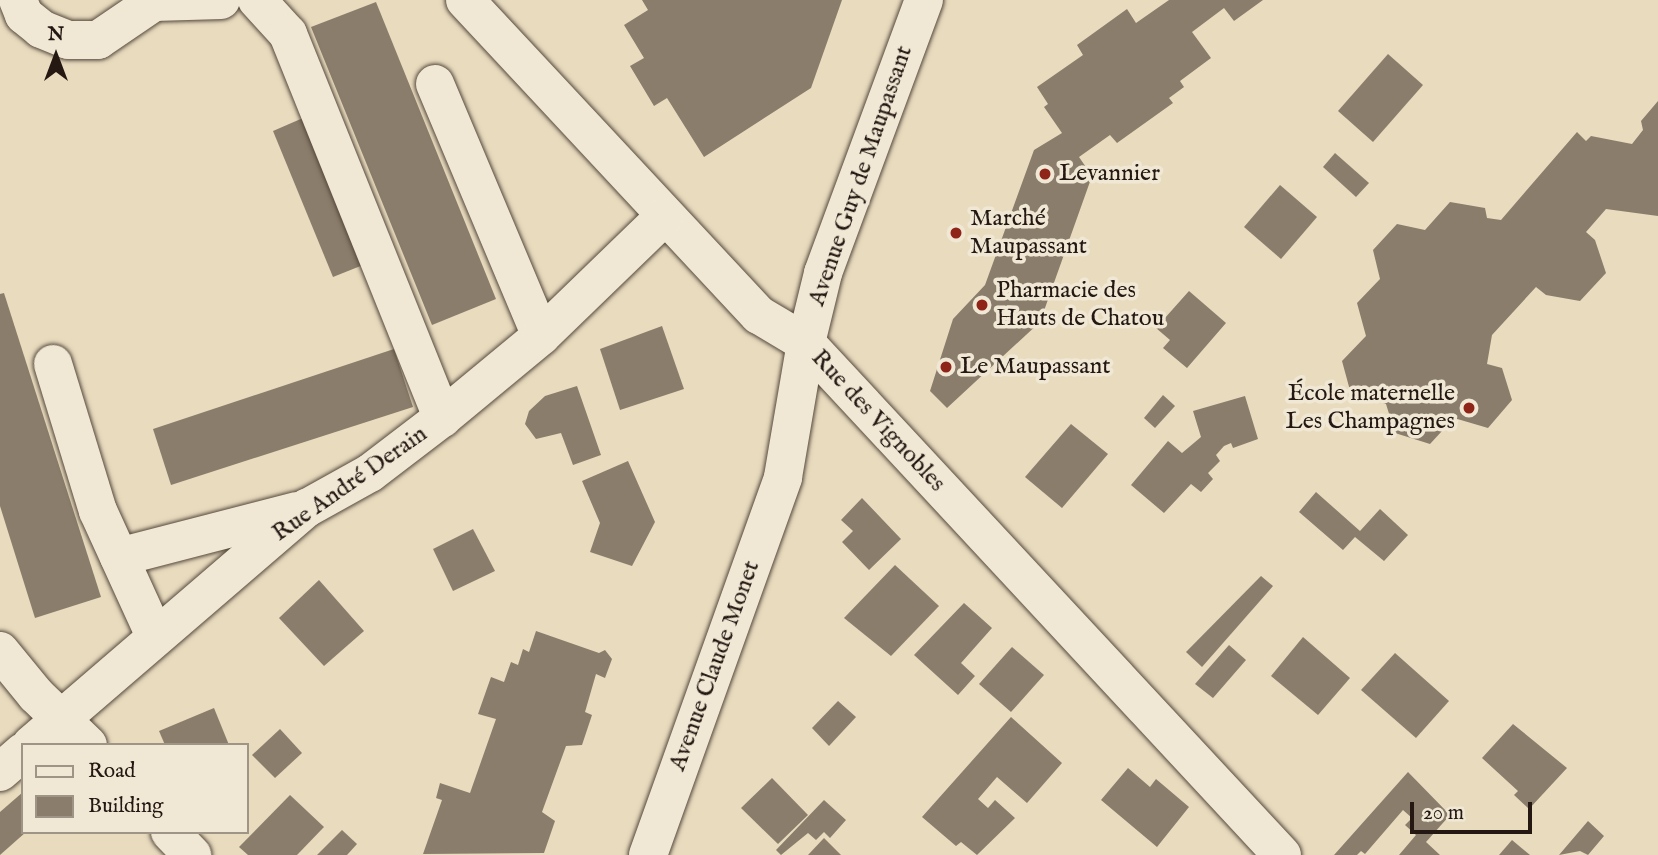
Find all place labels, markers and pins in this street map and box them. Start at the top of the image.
place label: Levannier [1059,160,1160,188]
marker: Levannier [1037,166,1053,182]
place label: Marché Maupassant [970,205,1087,261]
marker: Marché Maupassant [948,225,964,241]
place label: Pharmacie des Hauts de Chatou [996,277,1164,333]
marker: Pharmacie des Hauts de Chatou [974,297,990,313]
place label: Le Maupassant [960,353,1110,381]
marker: Le Maupassant [938,359,954,375]
place label: École maternelle Les Champagnes [1286,380,1455,436]
marker: École maternelle Les Champagnes [1461,400,1477,416]

